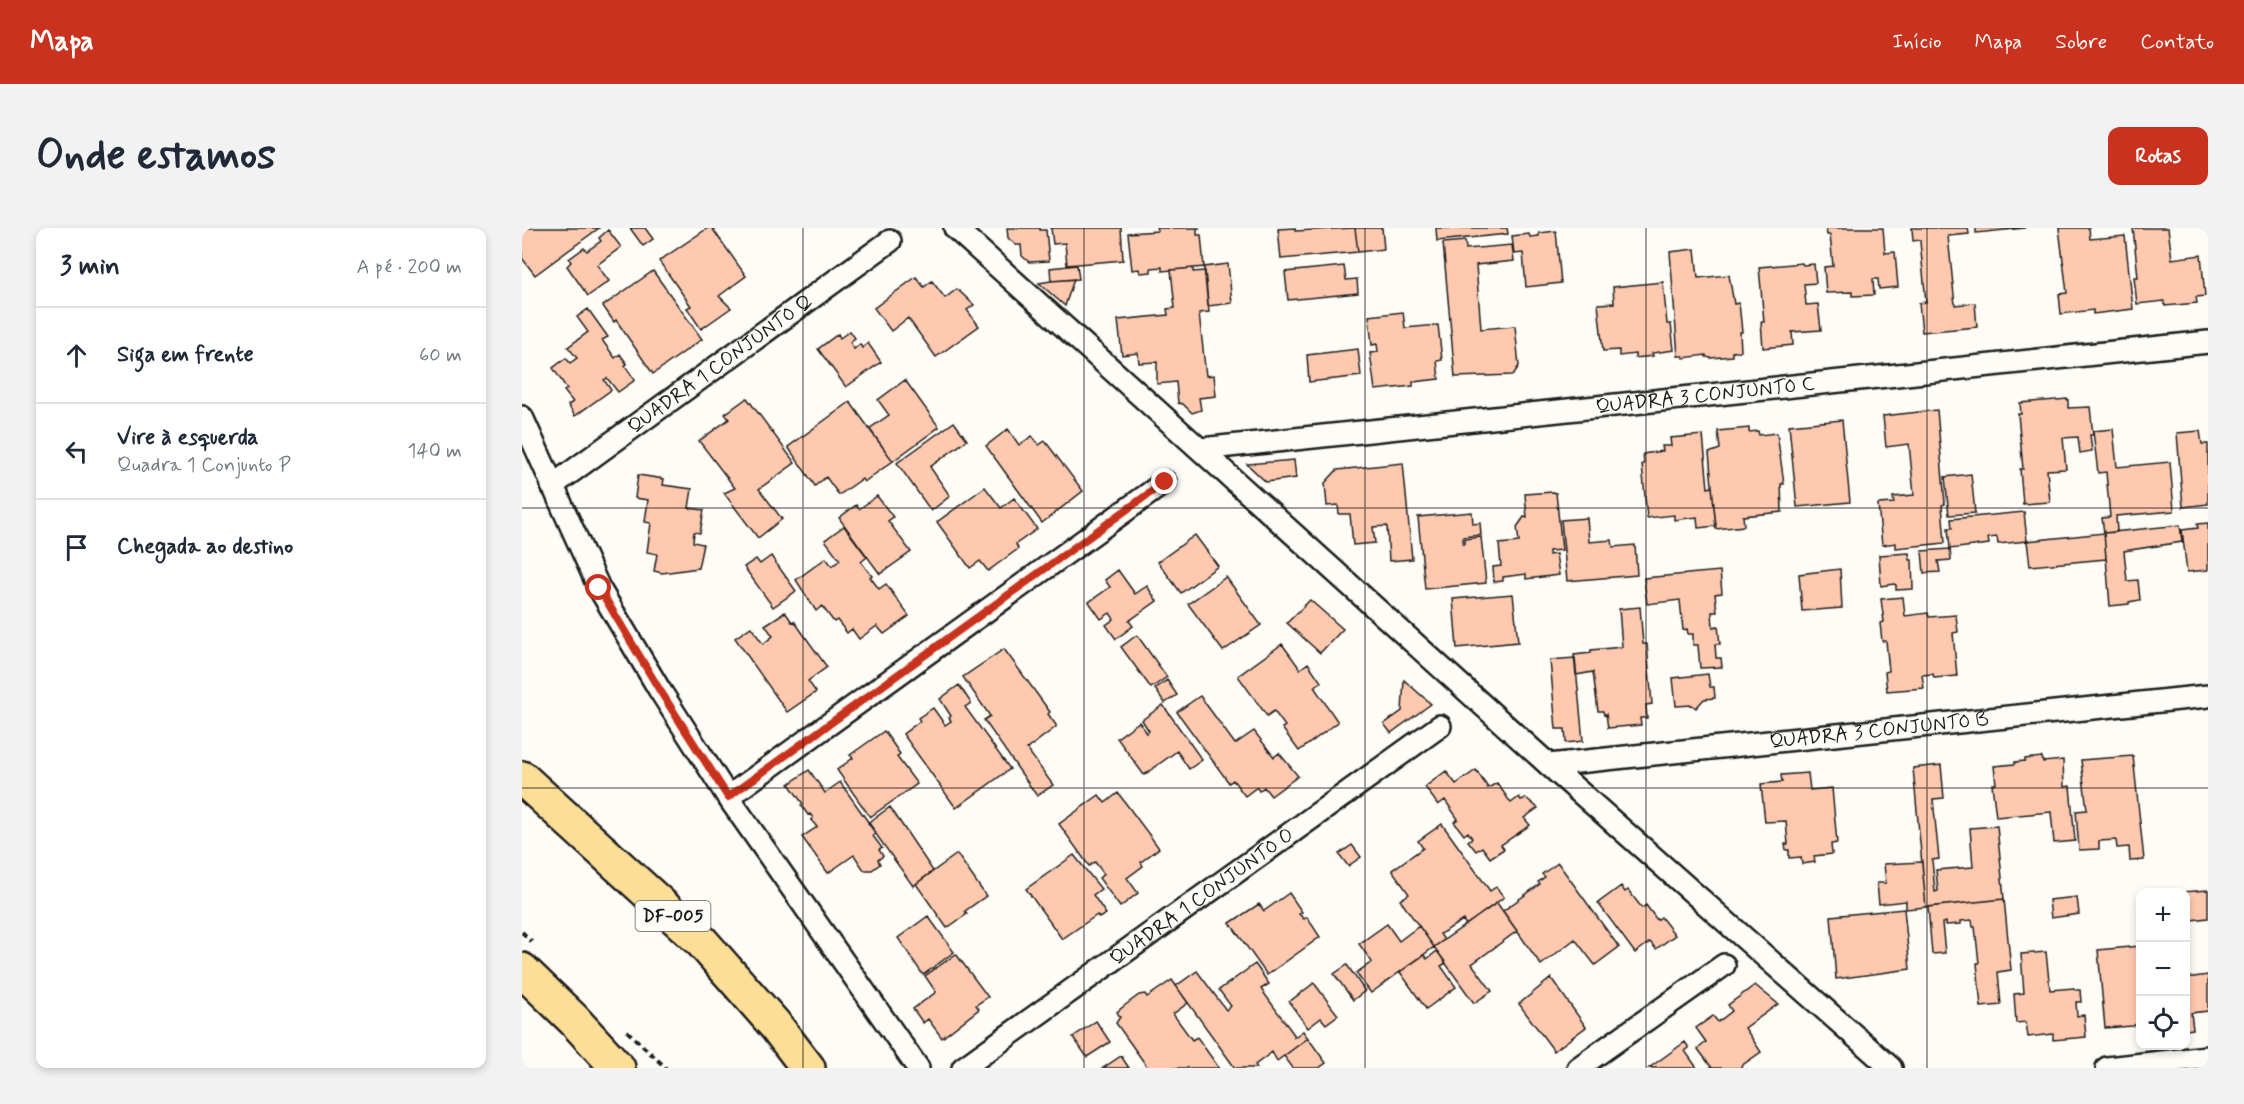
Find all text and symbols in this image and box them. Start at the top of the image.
text: Mapa [30,24,94,61]
text: Início [1892,28,1942,56]
text: Mapa [1975,28,2022,56]
text: Sobre [2055,28,2107,56]
text: Contato [2140,28,2214,56]
button: Rotas [2108,127,2208,185]
text: Onde estamos [36,129,276,184]
text: 3 min [60,250,120,284]
text: A pé · 200 m [357,254,462,281]
street label: QUADRA 1 CONJUNTO Q [622,288,819,440]
icon: ahead [60,339,93,372]
text: Siga em frente [117,341,254,369]
text: 60 m [419,342,462,369]
street label: QUADRA 3 CONJUNTO C [1594,370,1816,420]
text: Vire à esquerda [117,424,258,452]
icon: left [60,435,93,468]
text: 140 m [408,438,462,465]
text: Quadra 1 Conjunto P [117,452,291,479]
route end [1151,468,1177,494]
icon: arrive [60,531,93,564]
text: Chegada ao destino [117,533,293,561]
route start [585,574,611,600]
street label: QUADRA 3 CONJUNTO B [1768,706,1990,755]
street label: QUADRA 1 CONJUNTO O [1104,821,1299,972]
map controls [2136,888,2190,1050]
button: + [2136,888,2190,942]
road number: DF-005 [636,901,710,931]
button: − [2136,942,2190,996]
button: locate [2136,996,2190,1050]

